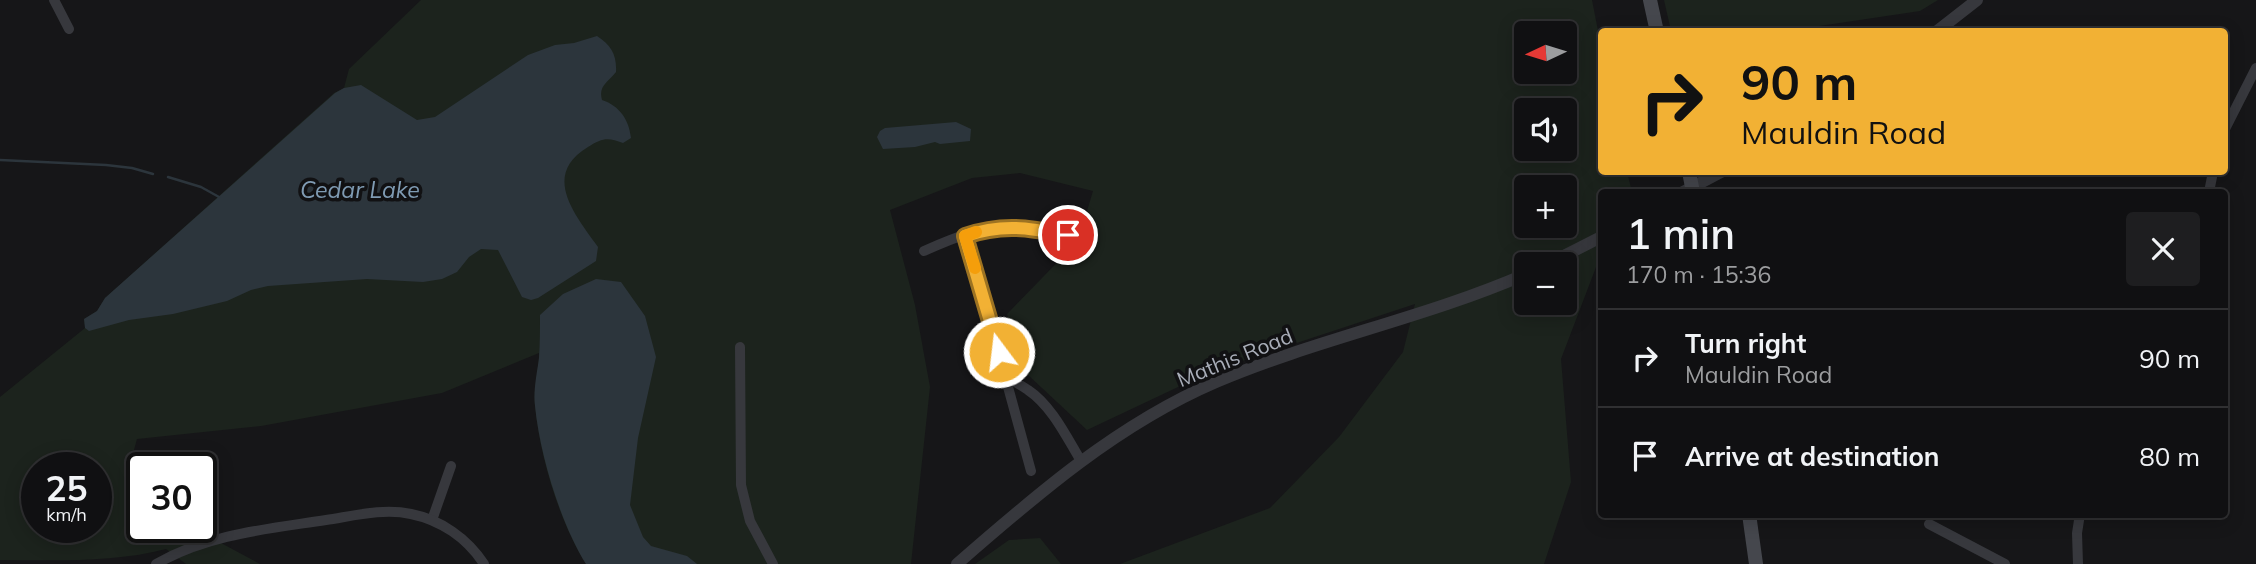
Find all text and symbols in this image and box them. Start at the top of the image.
north arrow [1514,21,1577,84]
map controls [1514,21,1577,315]
text: 90 m [1741,51,1857,112]
icon: right [1626,56,1717,147]
button: sound [1514,98,1577,161]
text: Mauldin Road [1741,112,1946,152]
water label: Cedar Lake [300,175,420,204]
button: + [1514,175,1577,238]
pin [1038,205,1098,265]
text: 1 min [1626,207,1735,260]
button: close [2126,212,2200,286]
icon: arrive [1049,216,1087,254]
button: − [1514,252,1577,315]
text: 170 m · 15:36 [1626,260,1771,289]
position arrow [962,315,1036,389]
street label: Mathis Road [1173,322,1296,392]
text: Turn right [1685,327,1806,360]
icon: right [1626,339,1664,377]
text: 90 m [2139,342,2200,375]
text: Mauldin Road [1685,360,1832,389]
icon: arrive [1626,437,1664,475]
text: Arrive at destination [1685,440,1940,473]
text: 80 m [2139,440,2200,473]
speed limit sign: 30 [126,452,217,543]
text: 25 [45,466,88,510]
text: km/h [46,503,87,526]

